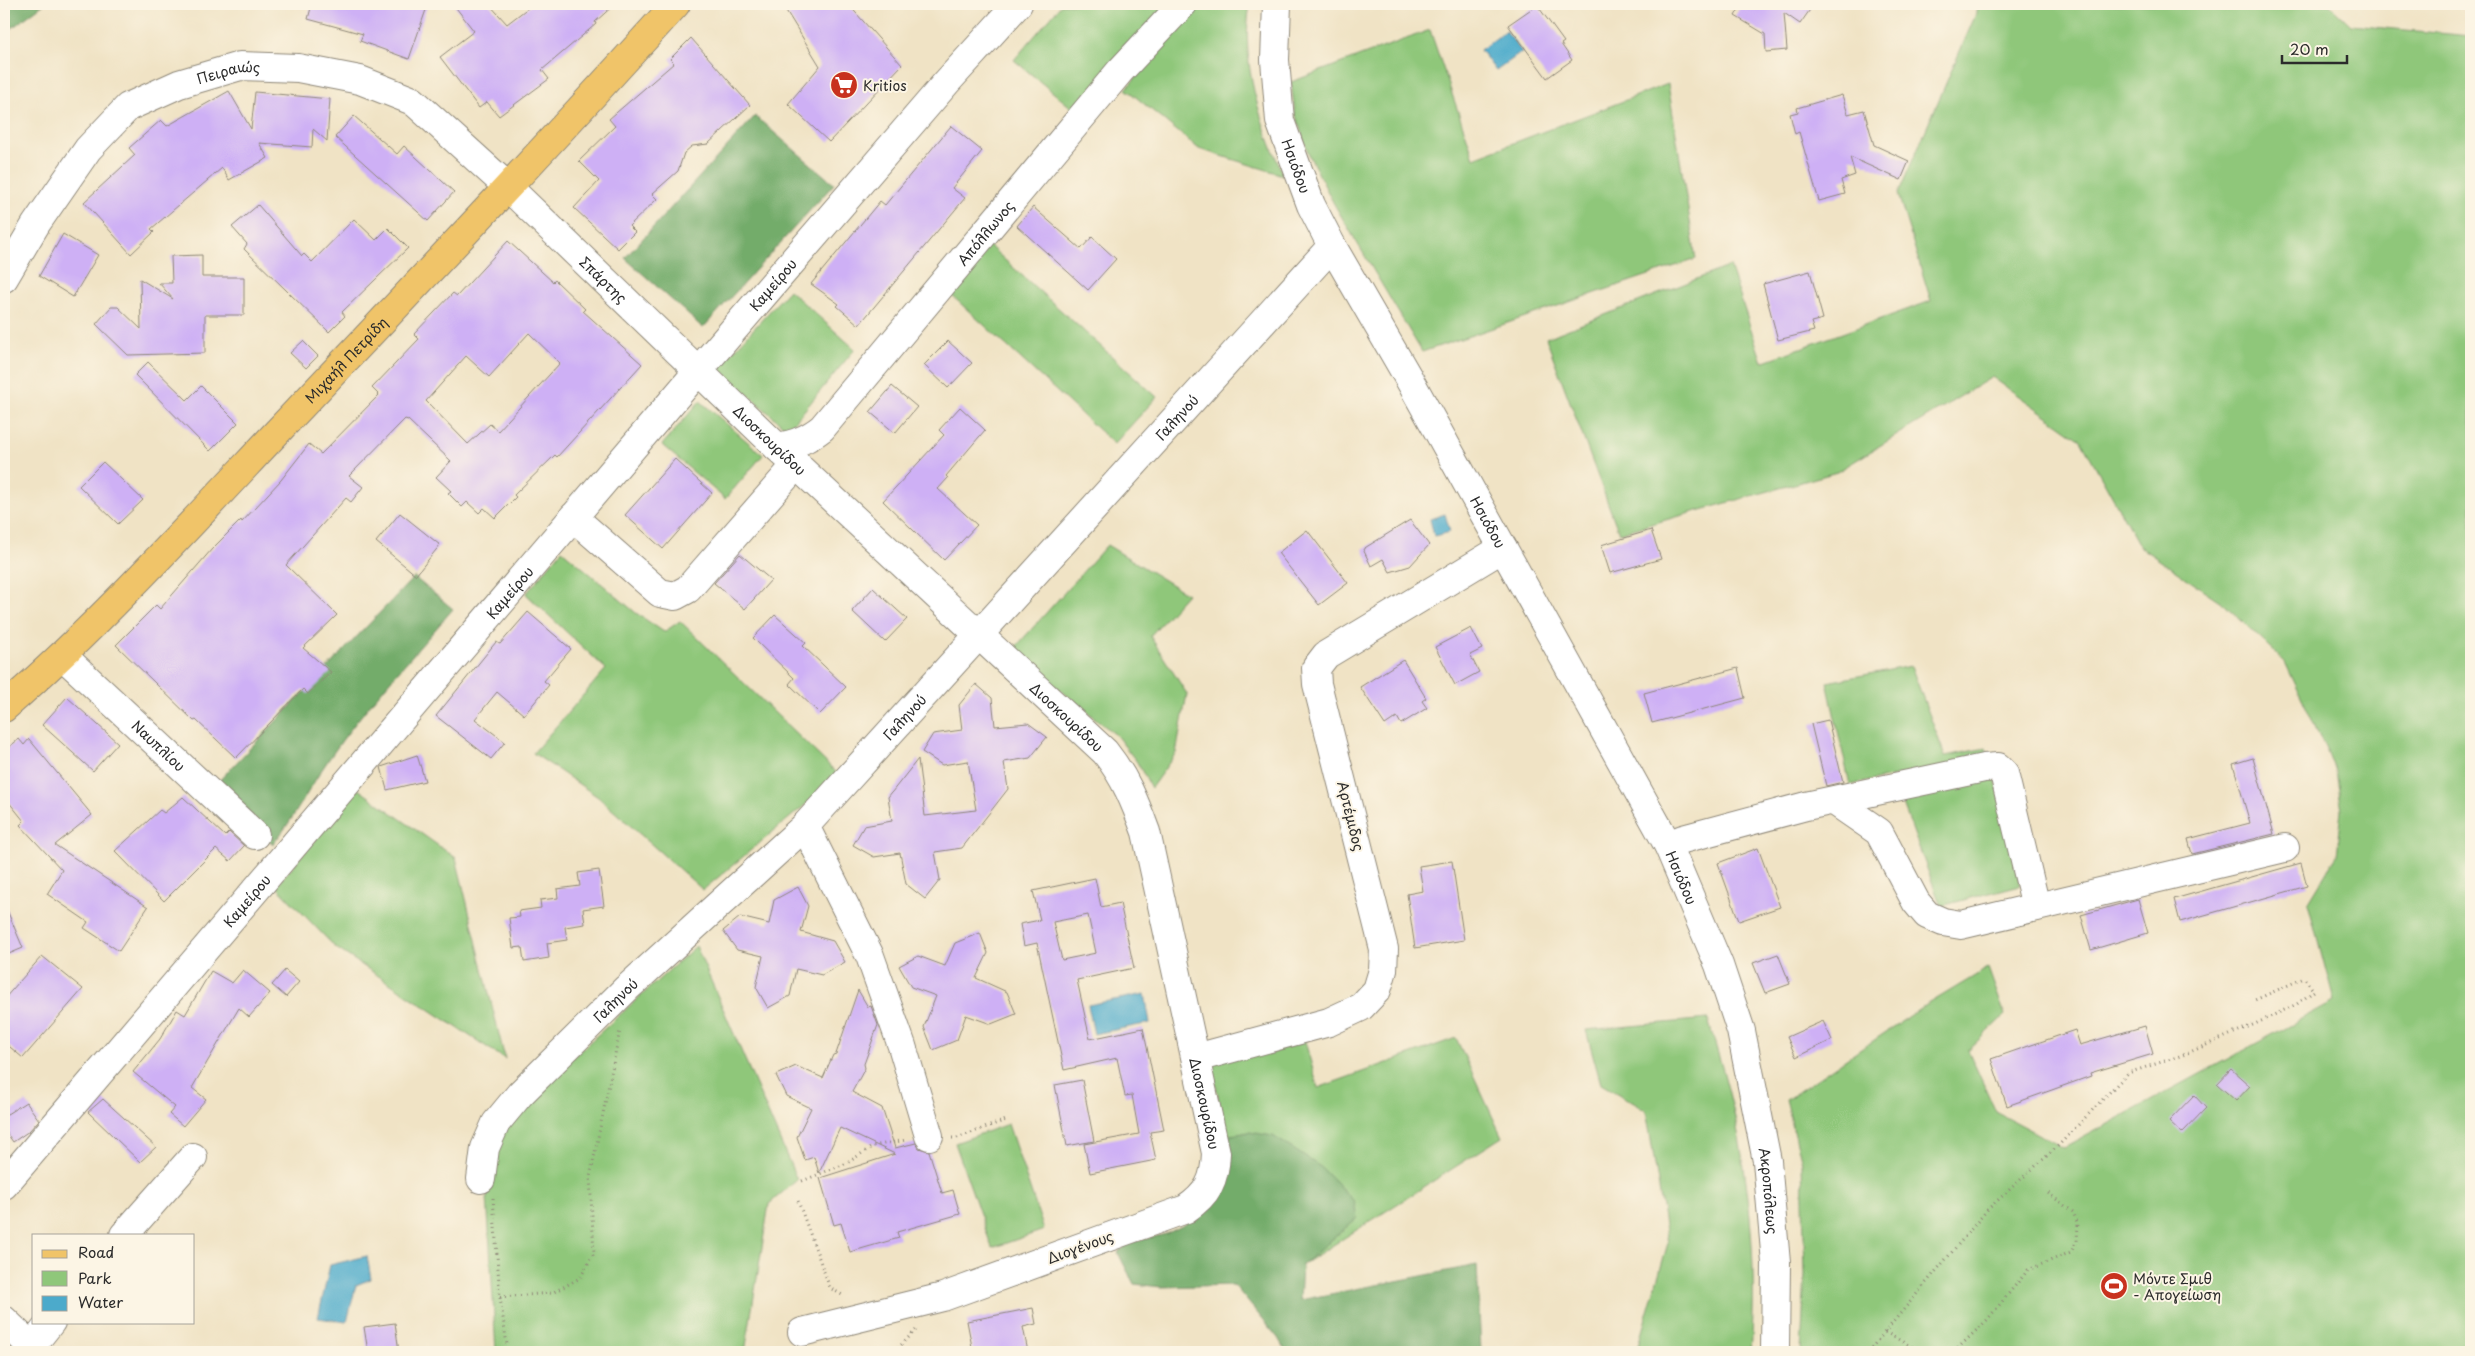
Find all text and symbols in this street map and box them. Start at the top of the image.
scale bar [2282,32,2348,64]
text: 20 m [2290,37,2329,60]
street label: Πειραιώς [194,55,260,89]
supermarket icon: Kritios [829,70,859,100]
place label: Kritios [863,75,907,96]
street label: Ησιόδου [1277,136,1316,196]
street label: Απόλλωνος [952,196,1018,270]
street label: Σπάρτης [575,251,632,308]
street label: Καμείρου [744,253,801,315]
street label: Μιχαήλ Πετρίδη [299,312,392,408]
street label: Γαληνού [1150,389,1203,445]
street label: Διοσκουρίδου [729,400,811,480]
street label: Ησιόδου [1466,492,1511,552]
street label: Καμείρου [481,561,538,623]
street label: Διοσκουρίδου [1026,677,1108,756]
street label: Γαληνού [878,689,931,745]
street label: Ναυπλίου [127,715,190,776]
street label: Αρτέμιδος [1332,779,1370,853]
street label: Ησιόδου [1661,847,1703,908]
street label: Καμείρου [218,869,275,931]
street label: Γαληνού [588,973,642,1027]
street label: Διοσκουρίδου [1185,1055,1225,1151]
street label: Ακροπόλεως [1754,1145,1784,1235]
street label: Διογένους [1044,1225,1116,1269]
legend [32,1234,195,1324]
text: Road [78,1240,114,1263]
text: Park [78,1266,112,1289]
place label: Μόντε Σμιθ - Απογείωση [2133,1268,2221,1305]
sports icon: Μόντε Σμιθ - Απογείωση [2099,1271,2129,1301]
text: Water [78,1290,123,1313]

